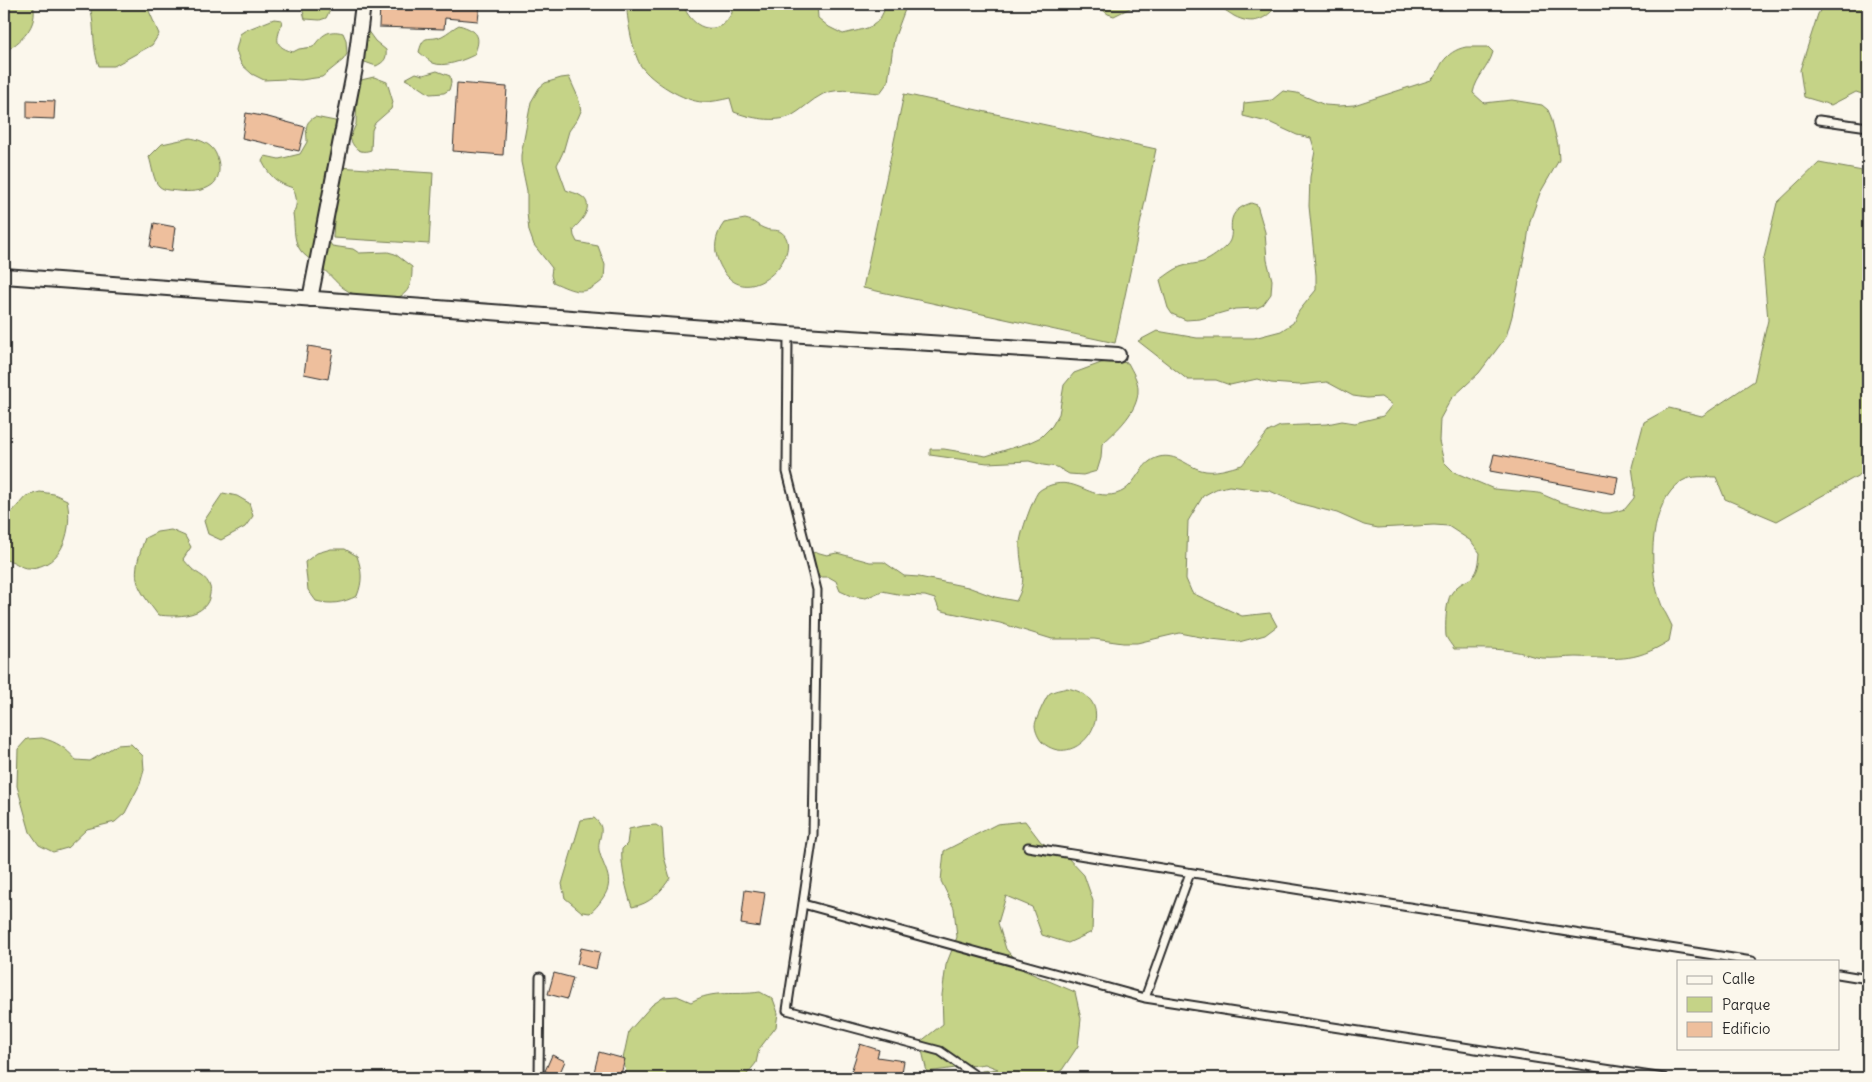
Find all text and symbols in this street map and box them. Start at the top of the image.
legend [1677,960,1840,1050]
text: Calle [1722,969,1755,988]
text: Parque [1722,995,1770,1014]
text: Edificio [1722,1019,1770,1038]

